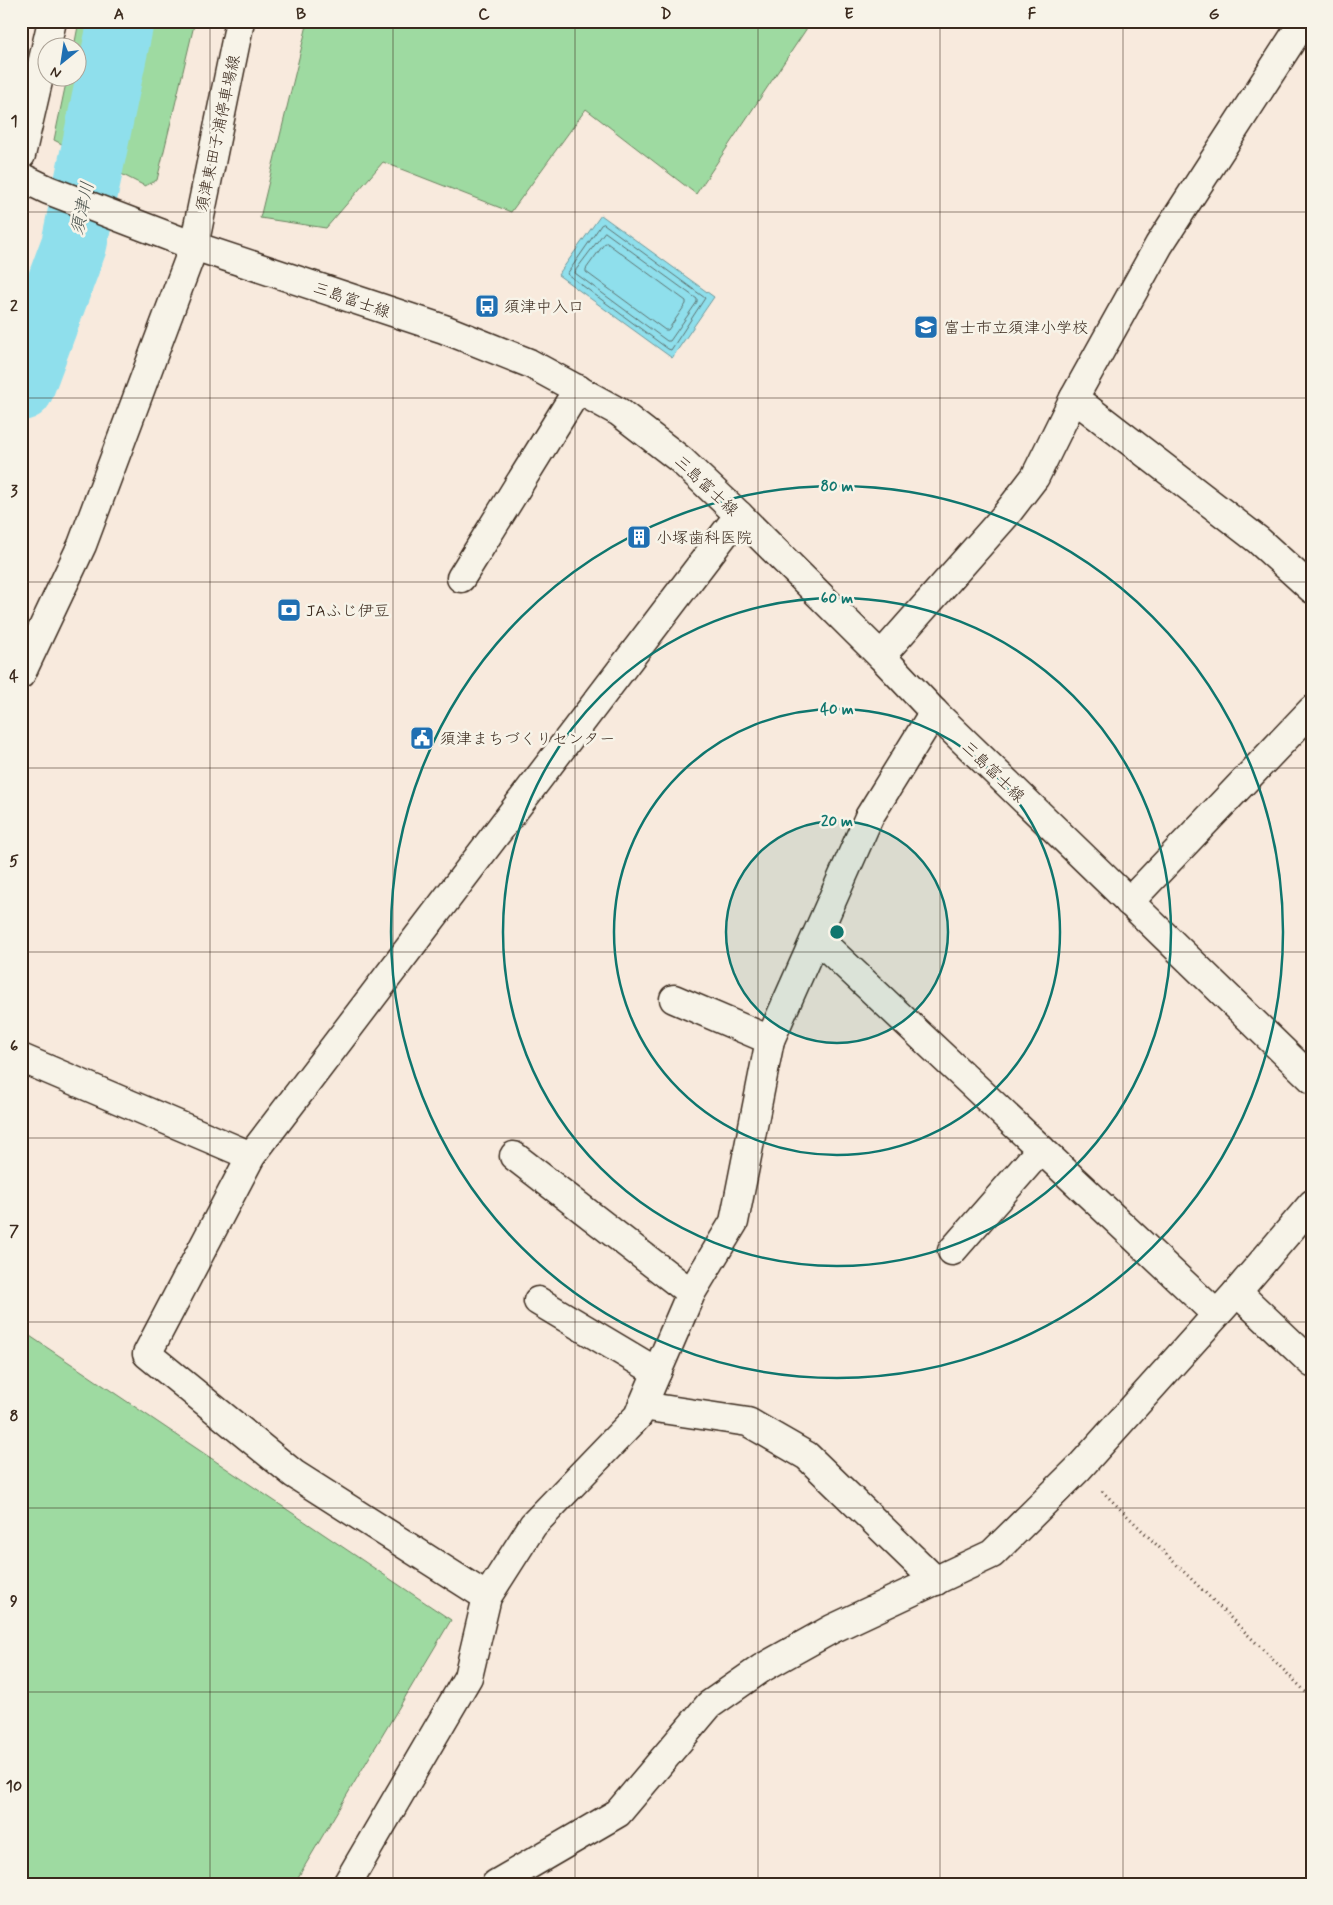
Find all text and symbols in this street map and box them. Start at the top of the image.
text: A [114,4,124,25]
text: B [296,4,306,25]
text: C [478,4,490,25]
text: D [660,4,672,25]
text: E [844,4,854,25]
text: F [1028,4,1037,25]
text: G [1209,4,1220,25]
north arrow [38,38,88,88]
street label: 須津東田子浦停車場線 [192,53,245,214]
text: N [47,62,65,83]
text: 1 [10,111,18,132]
water label: 須津川 [66,179,100,237]
street label: 三島富士線 [310,277,393,323]
bus stop icon: 須津中入口 [474,293,500,319]
text: 2 [10,296,18,317]
place label: 須津中入口 [504,297,584,318]
school or university icon: 富士市立須津小学校 [913,314,939,340]
place label: 富士市立須津小学校 [944,318,1088,339]
street label: 三島富士線 [670,451,742,521]
text: 80 m [820,477,854,497]
text: 3 [10,481,18,502]
building icon: 小塚歯科医院 [626,524,652,550]
place label: 小塚歯科医院 [656,528,752,549]
text: 60 m [821,589,853,609]
bank icon: JAふじ伊豆 [276,597,302,623]
place label: JAふじ伊豆 [306,601,390,622]
text: 4 [9,666,19,687]
text: 40 m [820,700,854,720]
public building icon: 須津まちづくりセンター [409,725,435,751]
place label: 須津まちづくりセンター [440,729,615,750]
street label: 三島富士線 [957,737,1029,807]
text: 20 m [821,812,853,832]
text: 5 [9,851,19,872]
centre of rings [828,923,846,941]
text: 6 [10,1036,18,1057]
text: 7 [9,1221,19,1242]
text: 8 [9,1406,19,1427]
text: 9 [10,1591,18,1612]
text: 10 [6,1776,22,1797]

